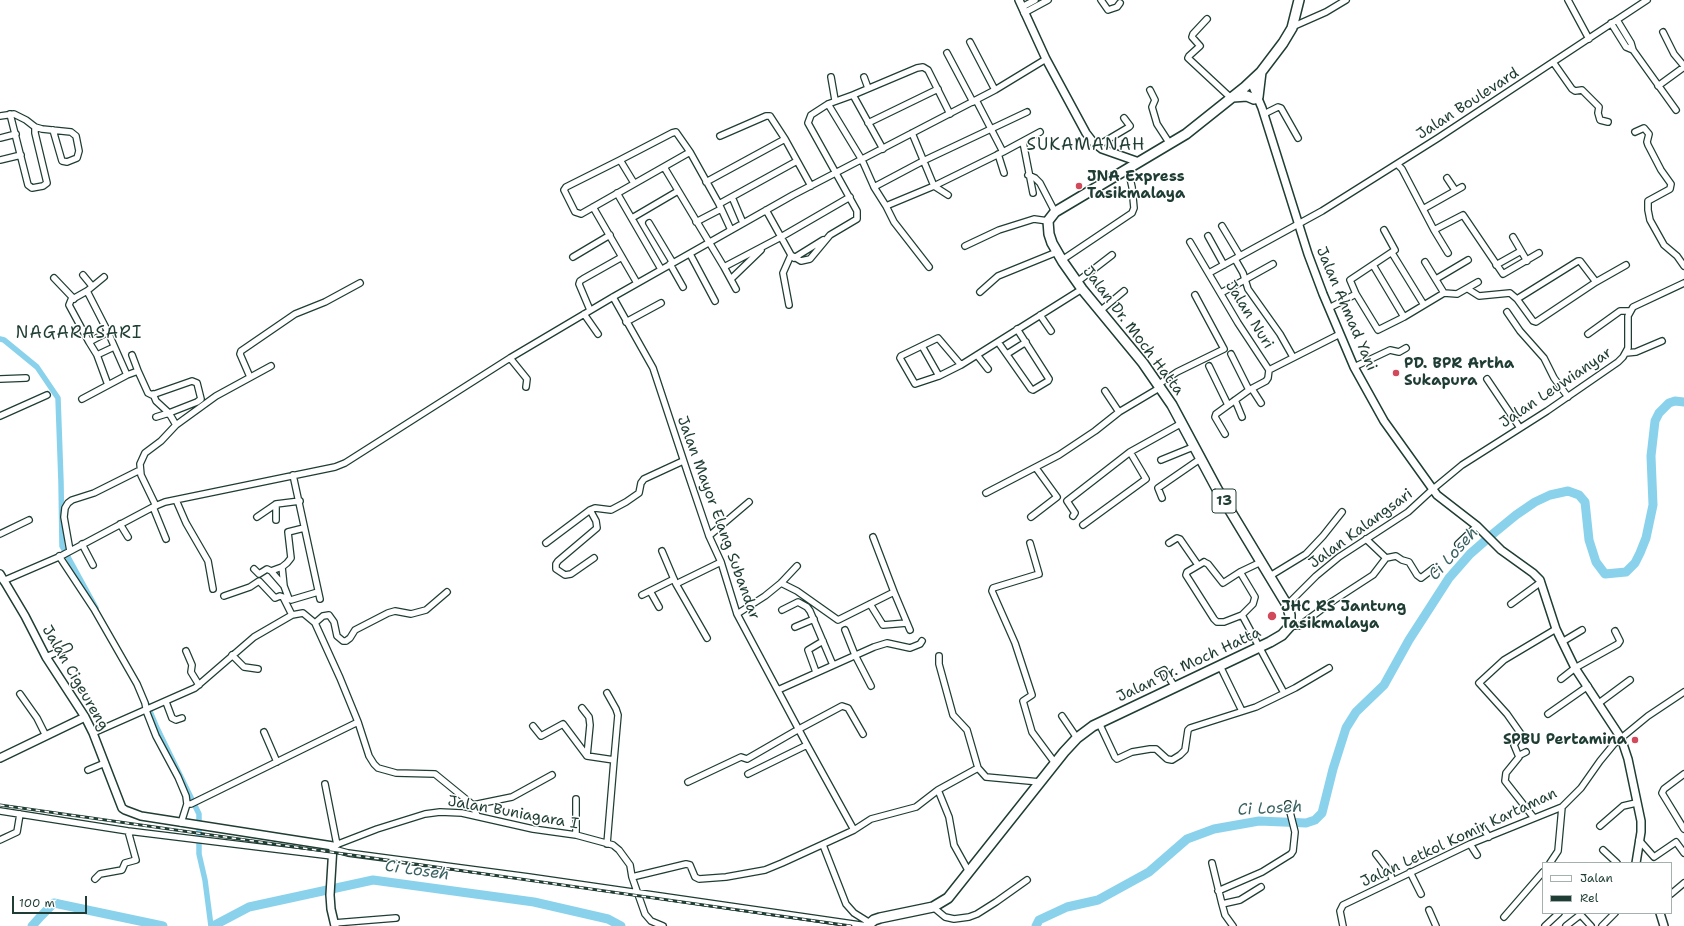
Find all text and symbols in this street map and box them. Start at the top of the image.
street label: Jalan Boulevard [1413,64,1523,144]
district label: SUKAMANAH [1027,136,1145,156]
place label: JNA Express Tasikmalaya [1087,168,1185,203]
marker: JNA Express Tasikmalaya [1074,181,1084,191]
street label: Jalan Ahmad Yani [1312,244,1380,374]
street label: Jalan Dr. Moch Hatta [1079,263,1187,399]
street label: Jalan Nuri [1221,278,1277,352]
district label: NAGARASARI [16,324,142,344]
street label: Jalan Leuwianyar [1497,344,1615,432]
place label: PD. BPR Artha Sukapura [1404,355,1514,390]
marker: PD. BPR Artha Sukapura [1391,368,1401,378]
street label: Jalan Mayor Elang Subandar [673,414,763,622]
street label: Jalan Kalangsari [1306,485,1416,573]
road number: 13 [1212,489,1236,513]
water label: Ci Loseh [1425,523,1483,585]
place label: JHC RS Jantung Tasikmalaya [1281,598,1406,633]
marker: JHC RS Jantung Tasikmalaya [1266,610,1278,622]
street label: Jalan Cigeureng [38,622,112,734]
street label: Jalan Dr. Moch Hatta [1114,624,1264,706]
place label: SPBU Pertamina [1503,731,1627,749]
marker: SPBU Pertamina [1630,735,1640,745]
street label: Jalan Letkol Komir Kartaman [1358,785,1560,891]
street label: Jalan Buniagara I [446,793,580,833]
water label: Ci Loseh [1237,798,1303,820]
water label: Ci Loseh [384,857,450,885]
legend [1542,862,1672,914]
text: Jalan [1580,870,1613,886]
scale bar [14,888,89,914]
text: Rel [1580,890,1598,906]
text: 100 m [19,895,55,911]

